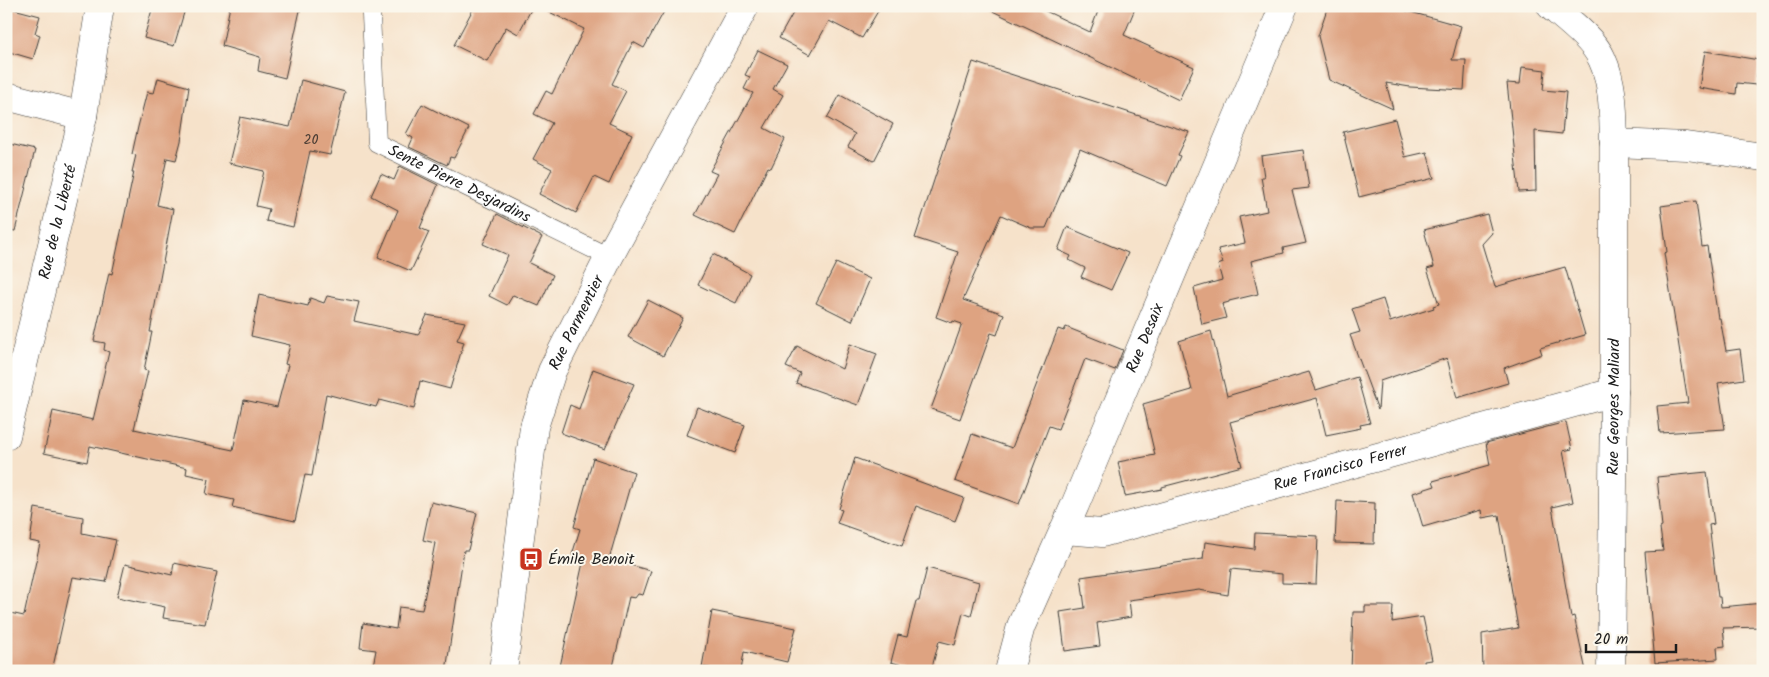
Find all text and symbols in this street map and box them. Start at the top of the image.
house number: 20 [303,129,319,151]
street label: Sente Pierre Desjardins [384,138,535,229]
street label: Rue de la Liberté [32,161,84,282]
street label: Rue Parmentier [542,269,611,374]
street label: Rue Desaix [1119,298,1171,377]
street label: Rue Georges Maliard [1601,338,1627,476]
street label: Rue Francisco Ferrer [1270,437,1411,498]
bus stop icon: Émile Benoit [518,546,544,572]
place label: Émile Benoit [548,547,635,572]
scale bar [1586,622,1676,654]
text: 20 m [1594,628,1628,652]

